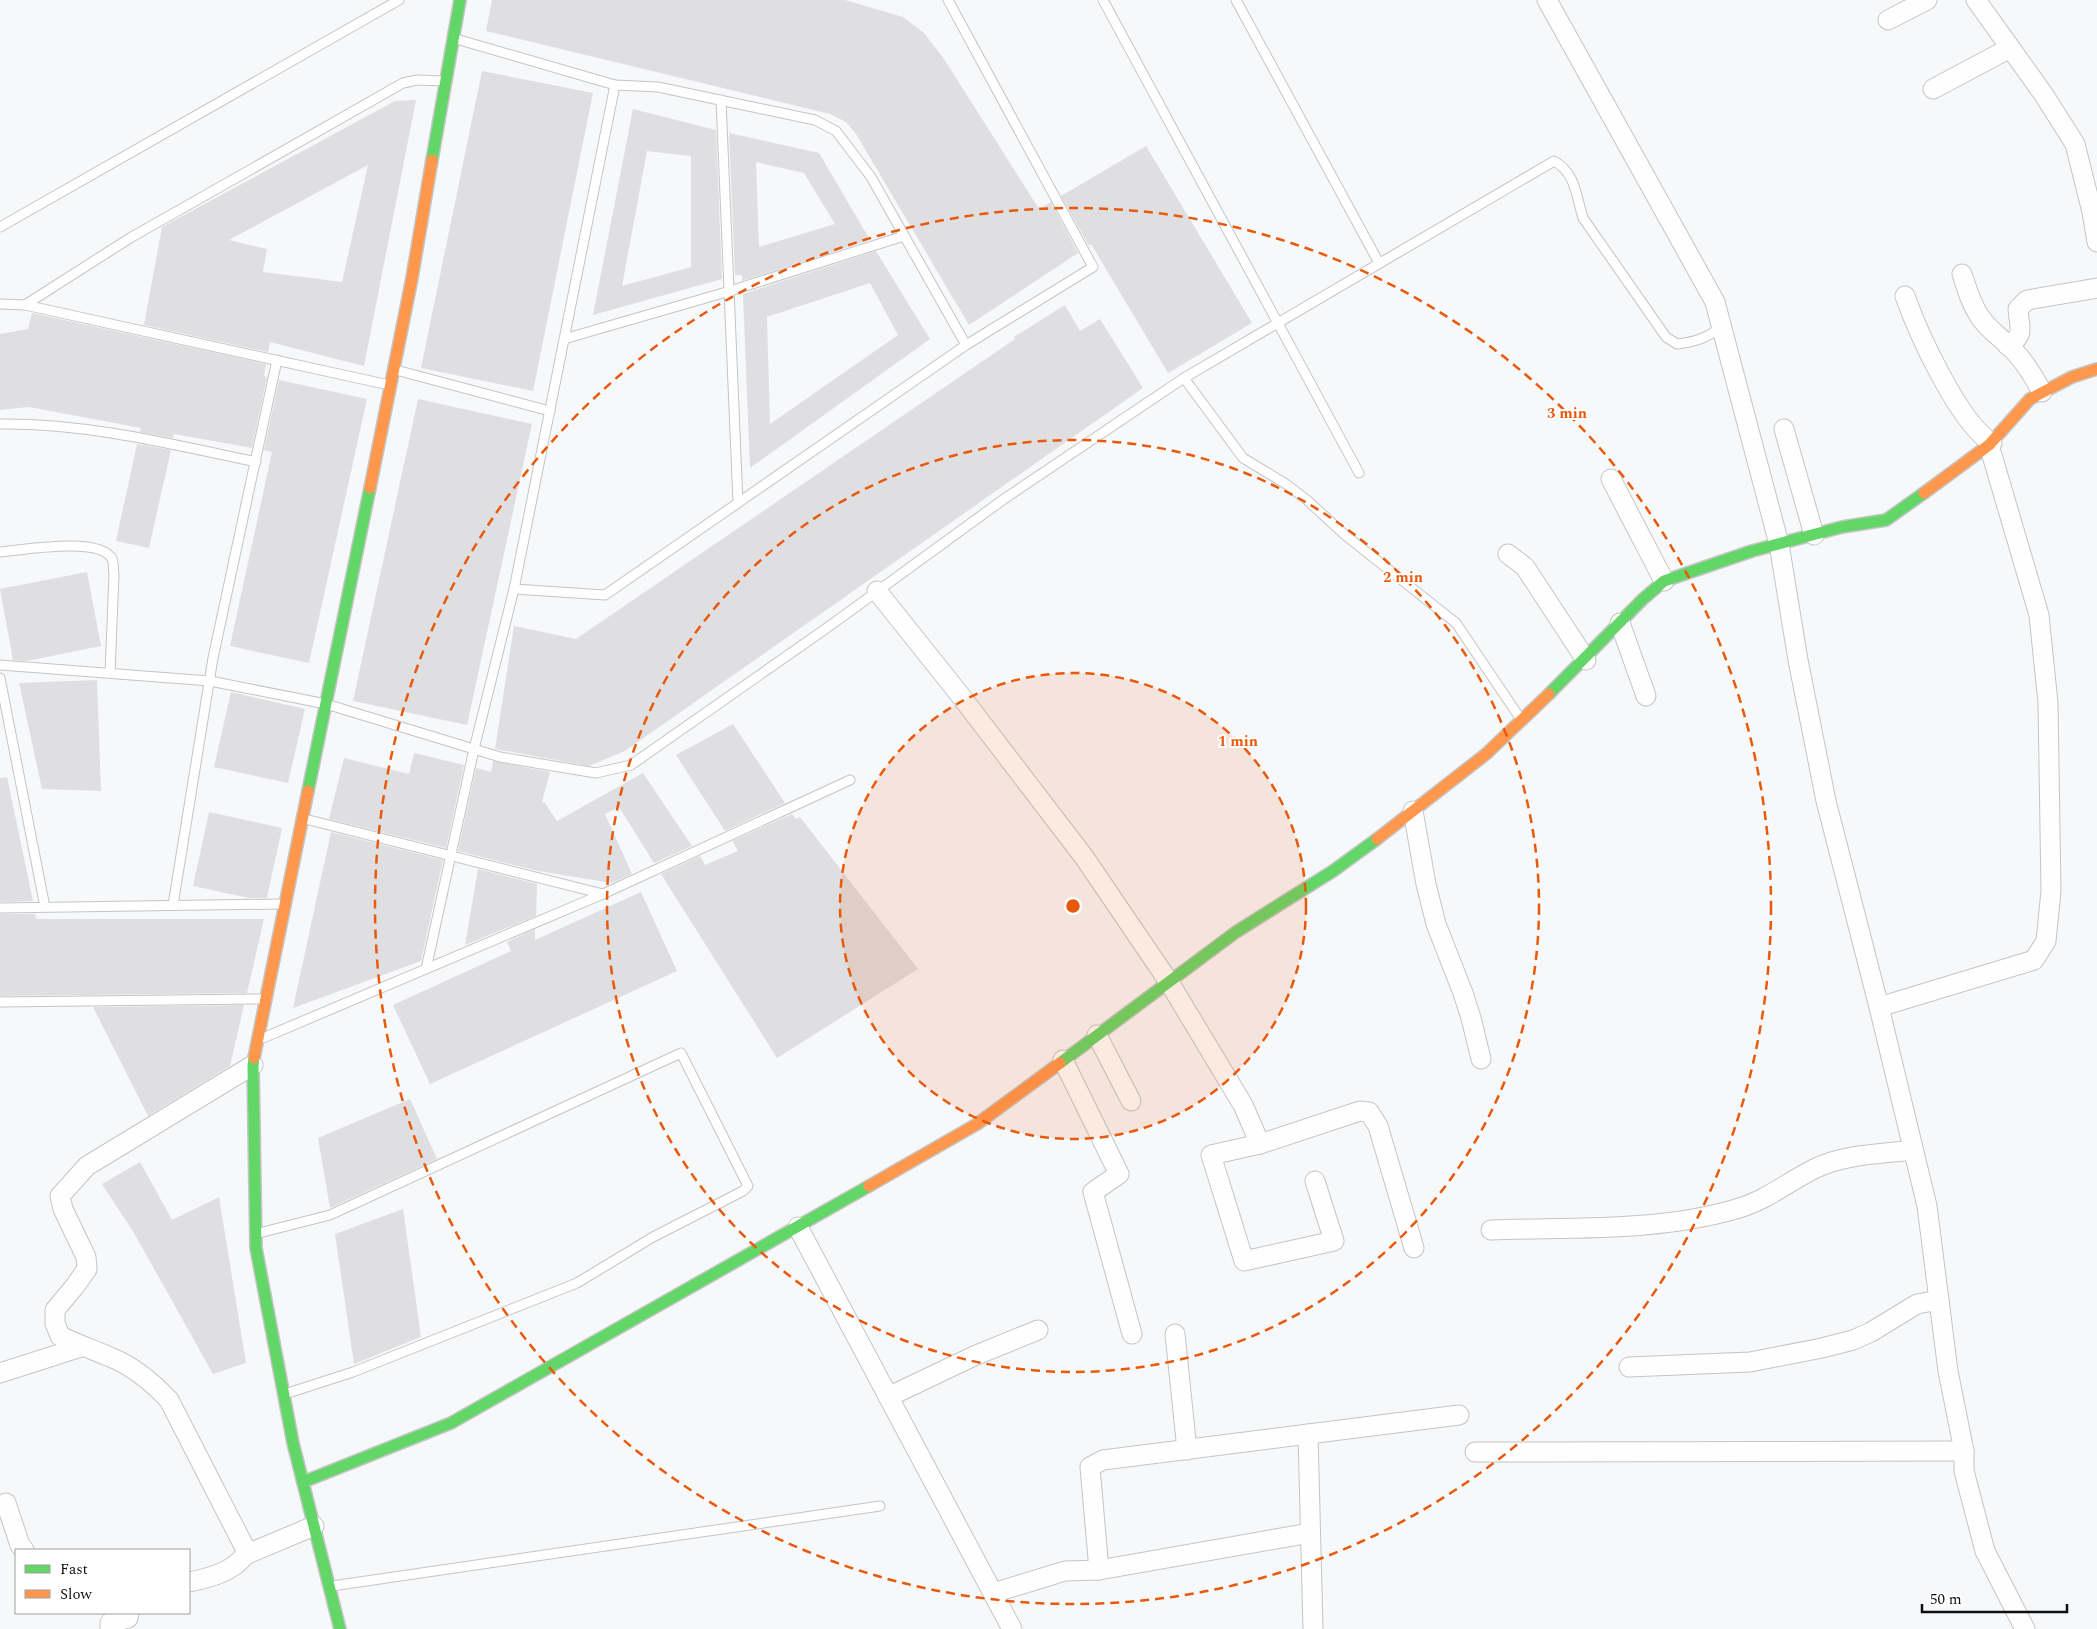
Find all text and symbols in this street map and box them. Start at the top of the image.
text: 3 min [1547,402,1587,425]
text: 2 min [1383,566,1423,589]
text: 1 min [1218,730,1258,753]
centre of rings [1064,897,1082,915]
legend [15,1549,190,1614]
text: Fast [60,1558,88,1581]
scale bar [1922,1582,2067,1614]
text: Slow [60,1583,92,1606]
text: 50 m [1930,1588,1962,1611]

